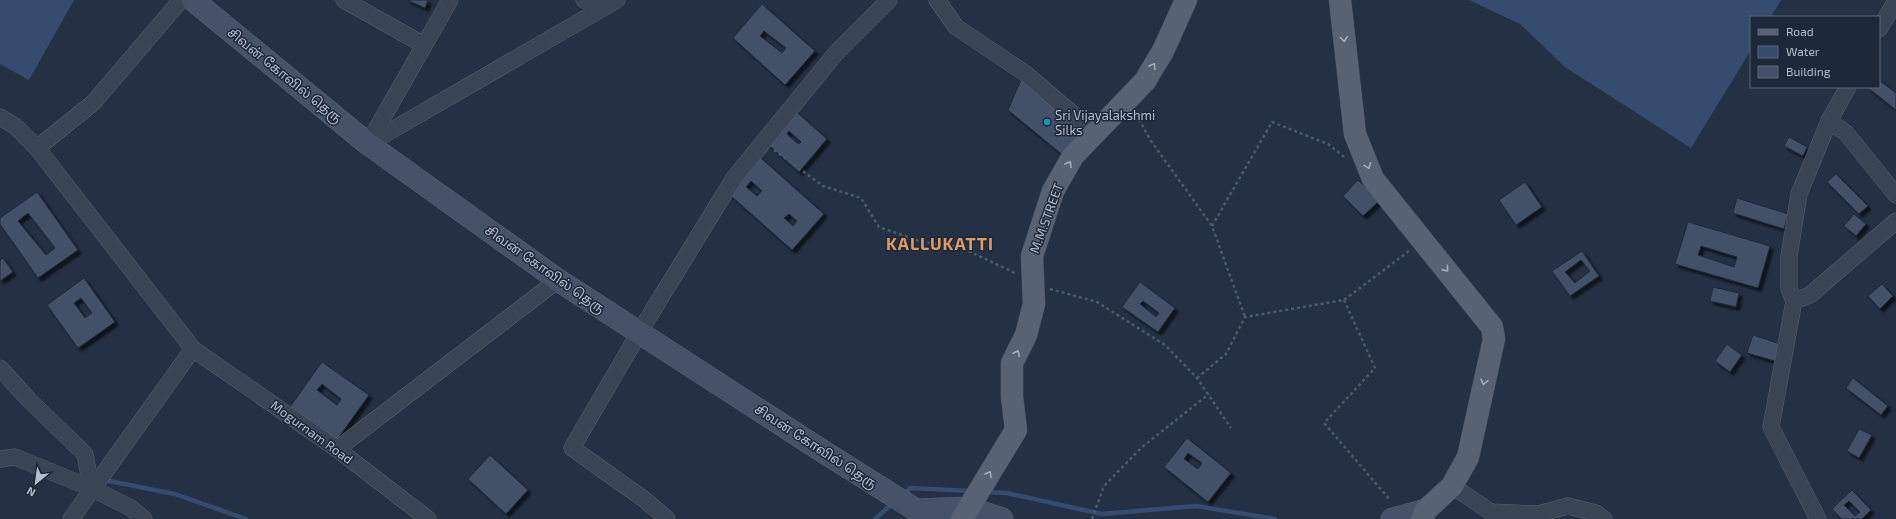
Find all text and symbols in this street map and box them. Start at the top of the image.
legend [1750,16,1880,88]
street label: சிவன் கோவில் தெரு [224,24,346,127]
text: Road [1786,24,1814,38]
one-way arrow [1340,36,1349,42]
text: Water [1786,44,1820,58]
one-way arrow [1149,63,1156,70]
text: Building [1786,64,1831,78]
place label: Sri Vijayalakshmi Silks [1055,107,1155,138]
marker: Sri Vijayalakshmi Silks [1042,117,1052,127]
one-way arrow [1064,161,1071,168]
one-way arrow [1363,162,1371,169]
street label: M.M.STREET [1026,180,1066,255]
street label: சிவன் கோவில் தெரு [481,222,608,317]
district label: KALLUKATTI [886,233,994,253]
one-way arrow [1441,265,1448,272]
one-way arrow [1012,350,1020,357]
one-way arrow [1481,378,1489,385]
street label: Mogurnam Road [268,397,356,467]
street label: சிவன் கோவில் தெரு [751,400,880,493]
north arrow [16,463,56,503]
one-way arrow [985,471,992,478]
text: N [24,485,38,500]

